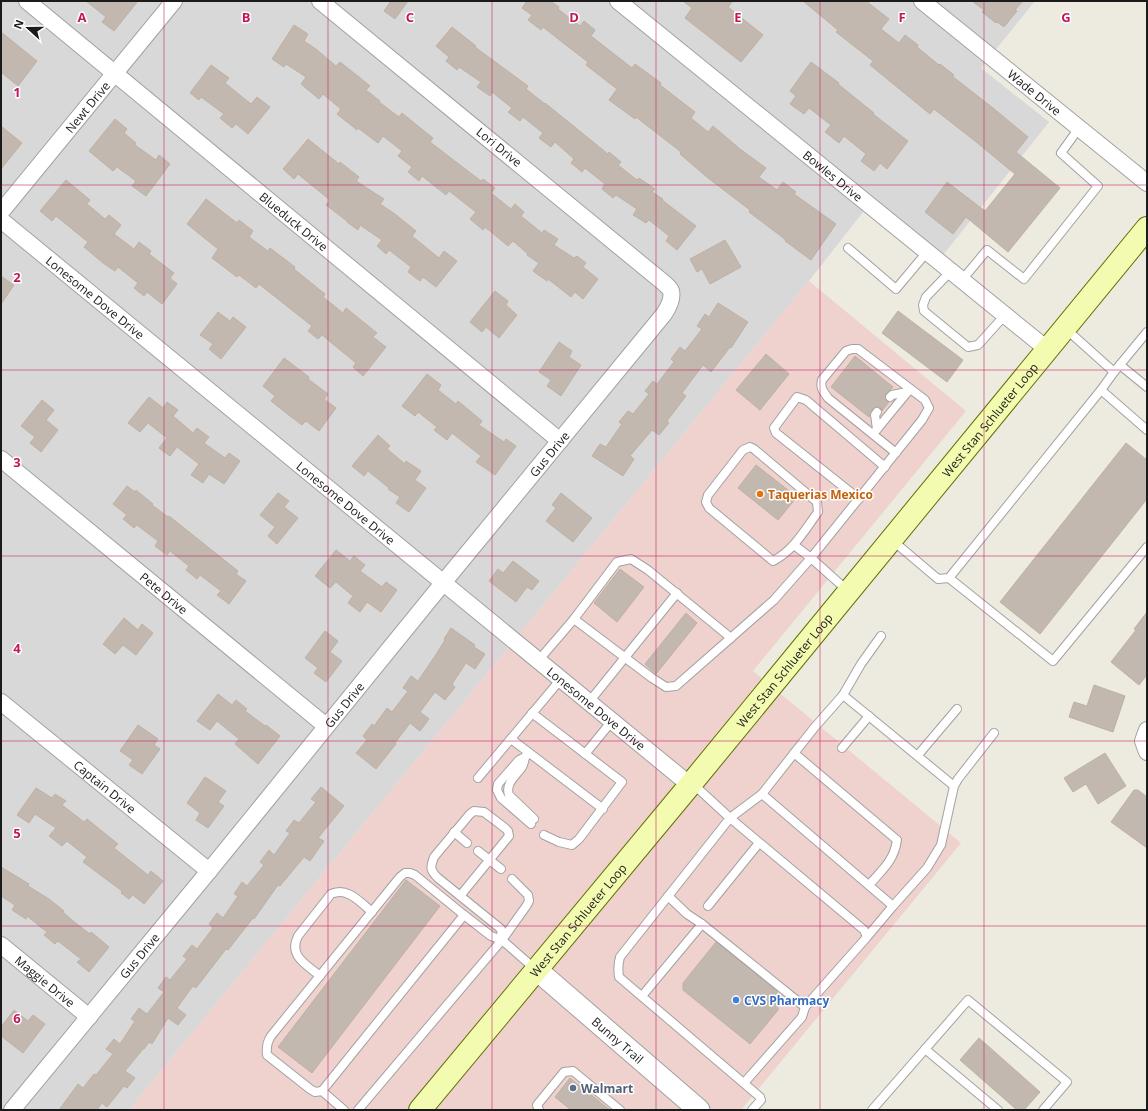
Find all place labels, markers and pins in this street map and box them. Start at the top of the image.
place label: Taquerias Mexico [768,486,873,503]
marker: Taquerias Mexico [755,489,765,499]
place label: CVS Pharmacy [744,992,829,1009]
marker: CVS Pharmacy [731,995,741,1005]
place label: Walmart [581,1080,633,1097]
marker: Walmart [568,1083,578,1093]

